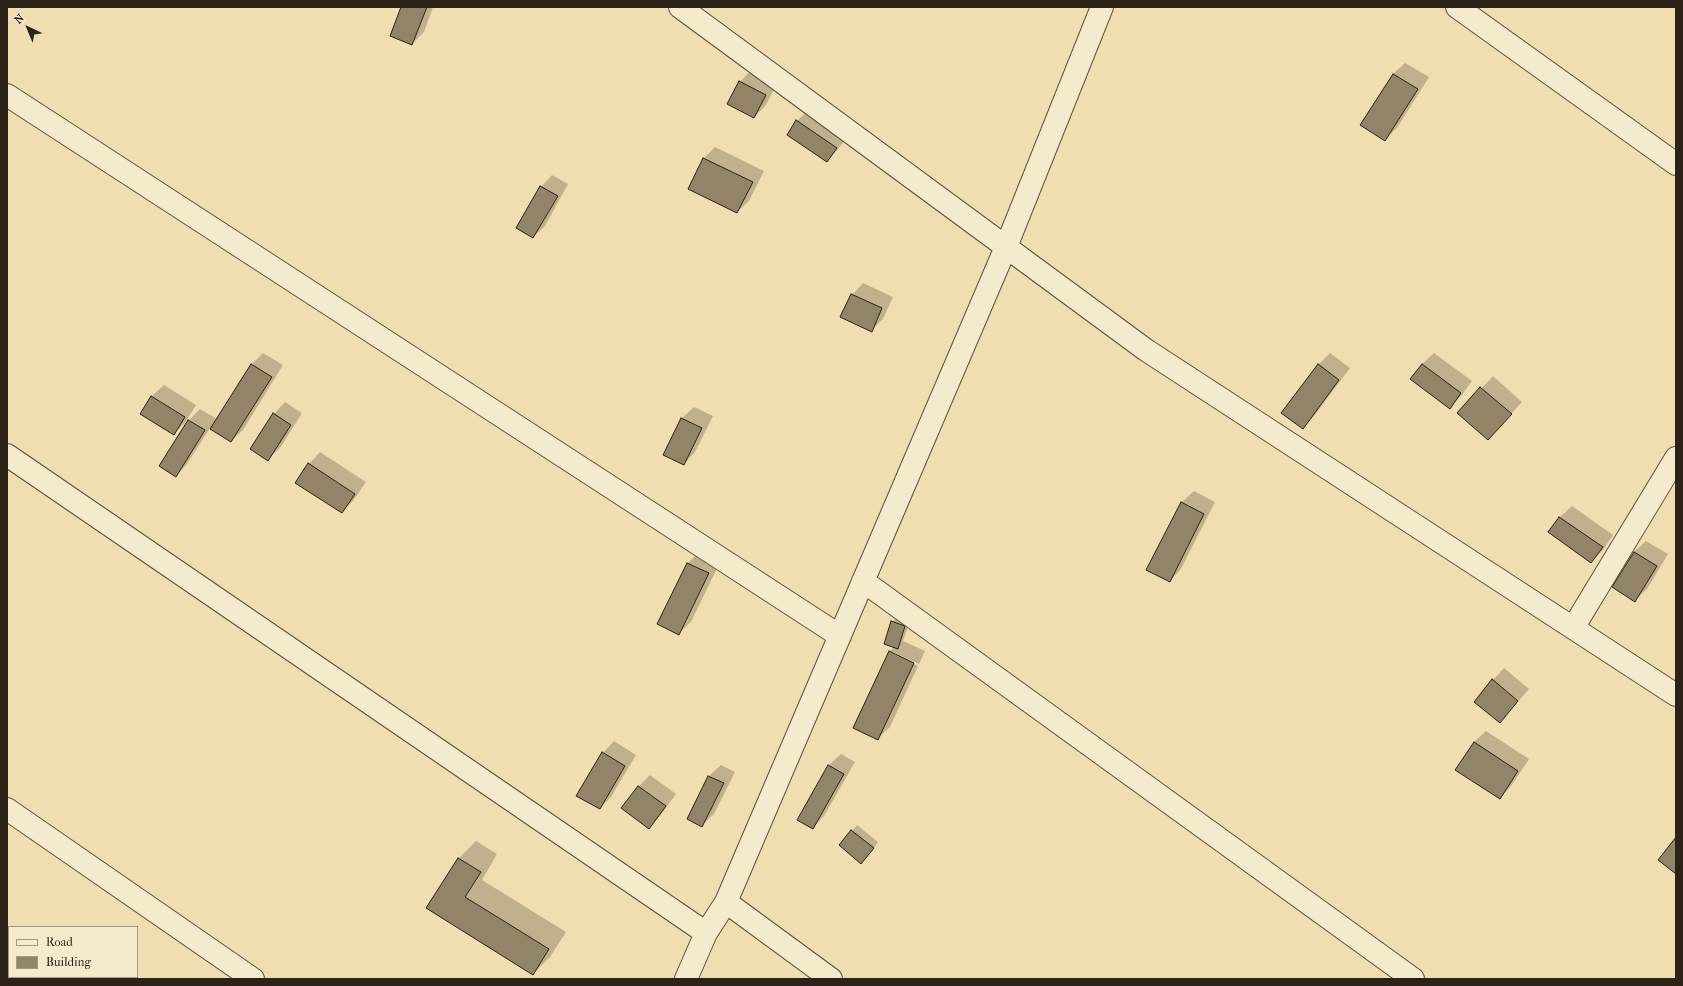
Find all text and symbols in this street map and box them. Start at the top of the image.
north arrow [8,8,48,48]
text: N [12,11,27,27]
legend [8,926,138,978]
text: Road [46,935,73,949]
text: Building [46,955,91,969]

